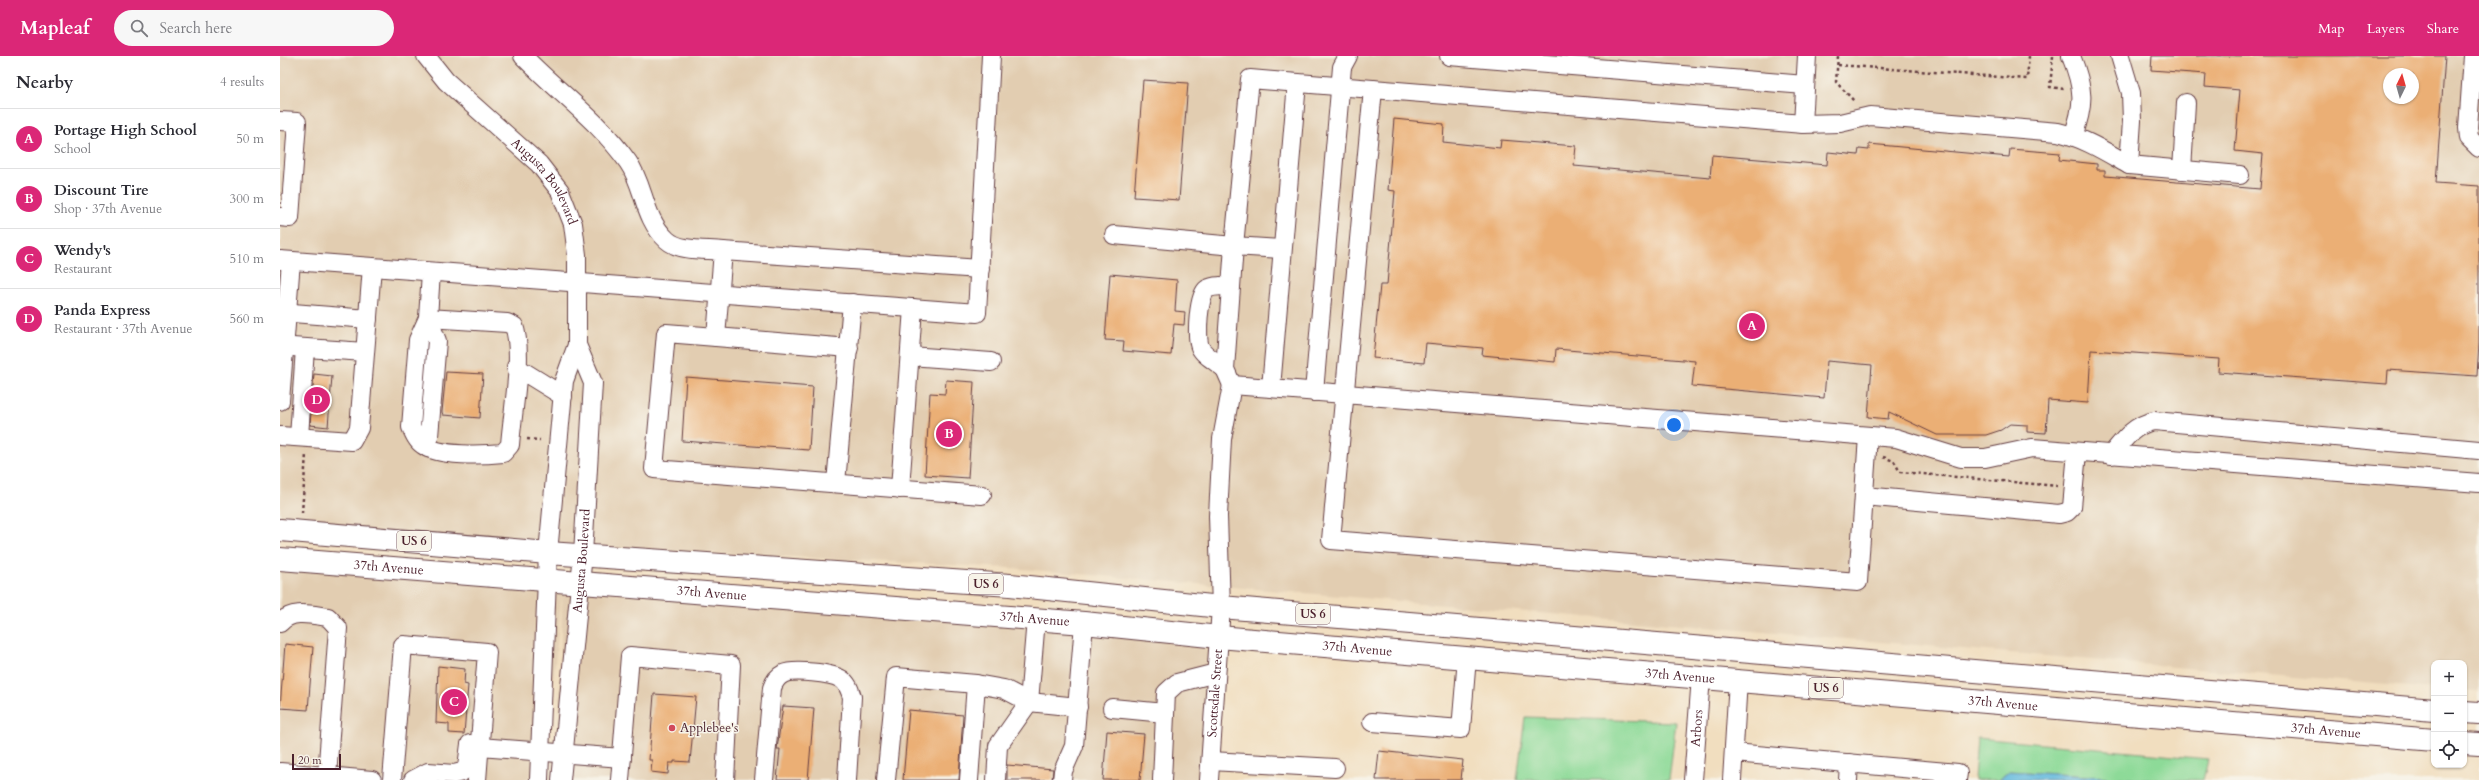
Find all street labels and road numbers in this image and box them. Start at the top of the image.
street label: Augusta Boulevard [507,134,581,227]
street label: Augusta Boulevard [568,508,595,614]
road number: US 6 [397,531,431,551]
street label: 37th Avenue [353,556,424,579]
road number: US 6 [969,574,1003,594]
street label: 37th Avenue [676,582,747,605]
road number: US 6 [1296,604,1330,624]
street label: 37th Avenue [999,607,1070,631]
street label: 37th Avenue [1321,637,1393,661]
street label: Scottsdale Street [1203,648,1227,738]
street label: 37th Avenue [1644,664,1716,688]
road number: US 6 [1809,678,1843,698]
street label: 37th Avenue [1967,692,2039,715]
street label: Arbors [1687,709,1707,747]
street label: 37th Avenue [2290,719,2362,743]

